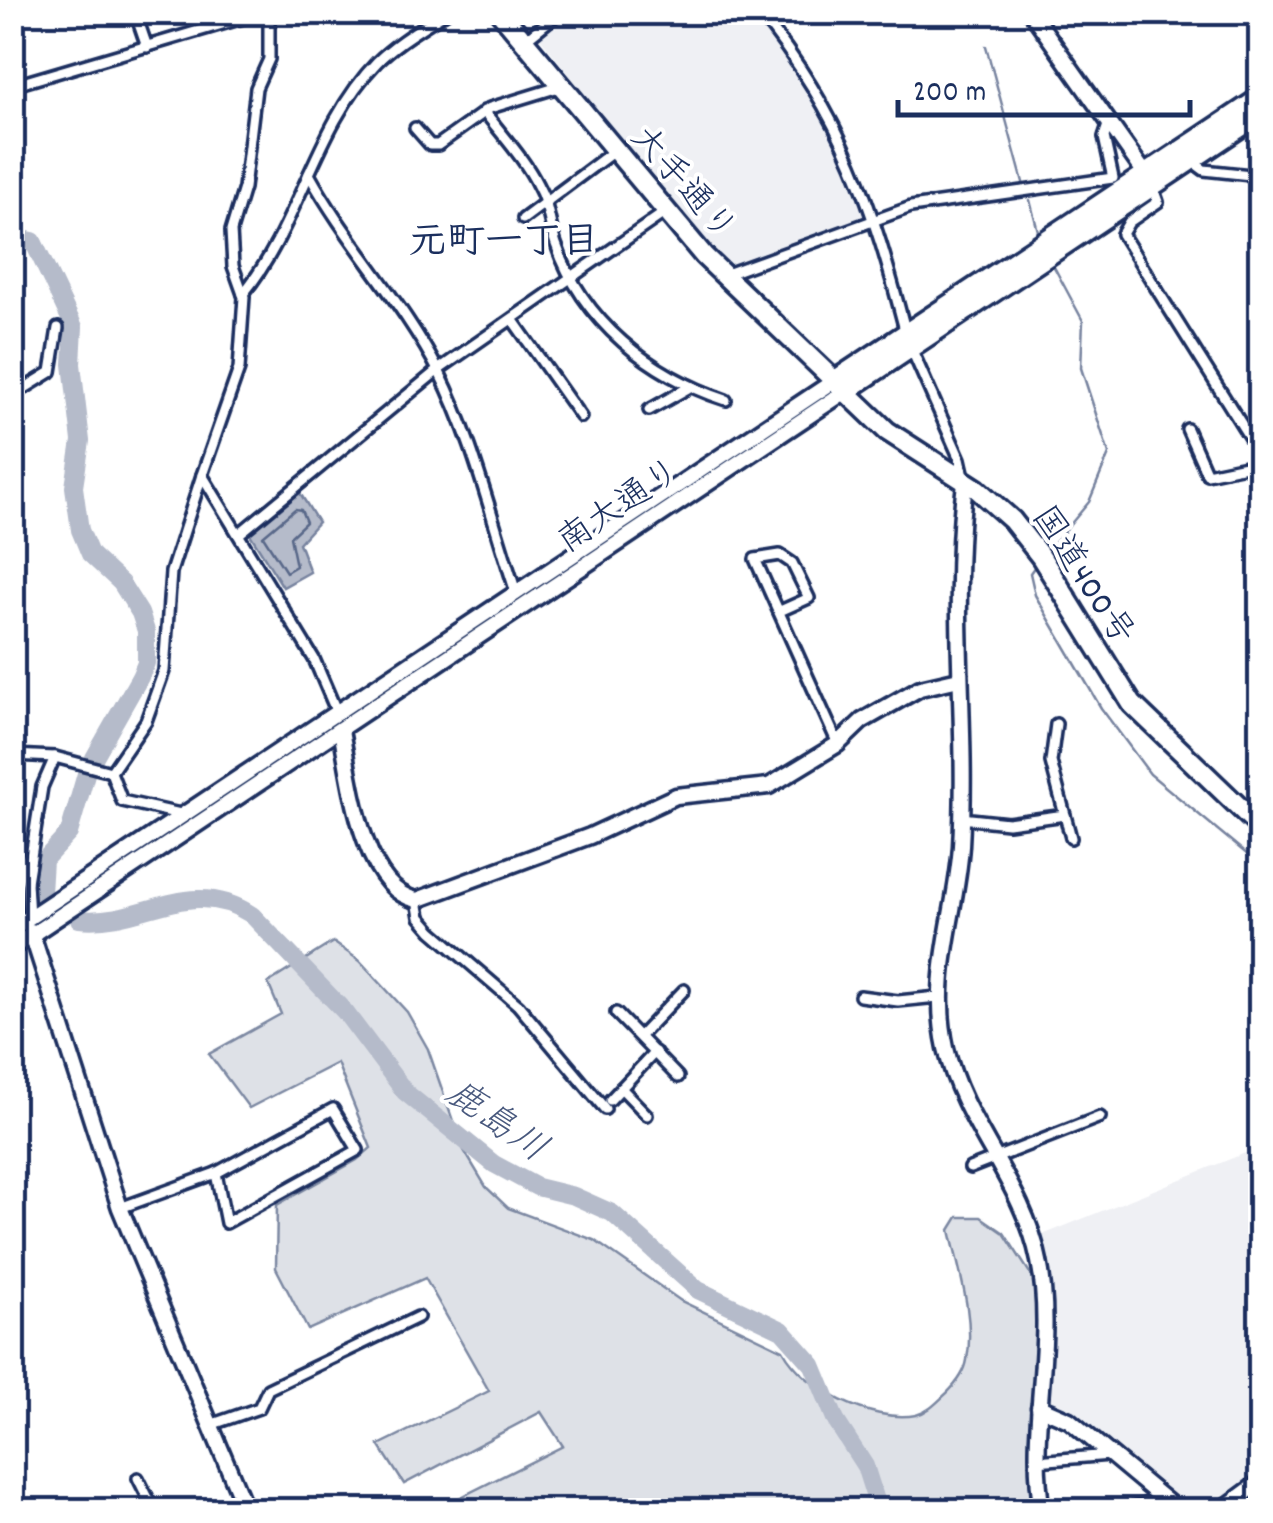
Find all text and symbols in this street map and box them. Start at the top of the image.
scale bar [898,55,1190,117]
text: 200 m [913,73,986,116]
street label: 大手通り [616,116,746,255]
district label: 元町一丁目 [409,217,599,272]
street label: 南大通り [549,448,693,568]
street label: 国道400号 [1017,497,1145,656]
water label: 鹿島川 [432,1068,557,1179]

